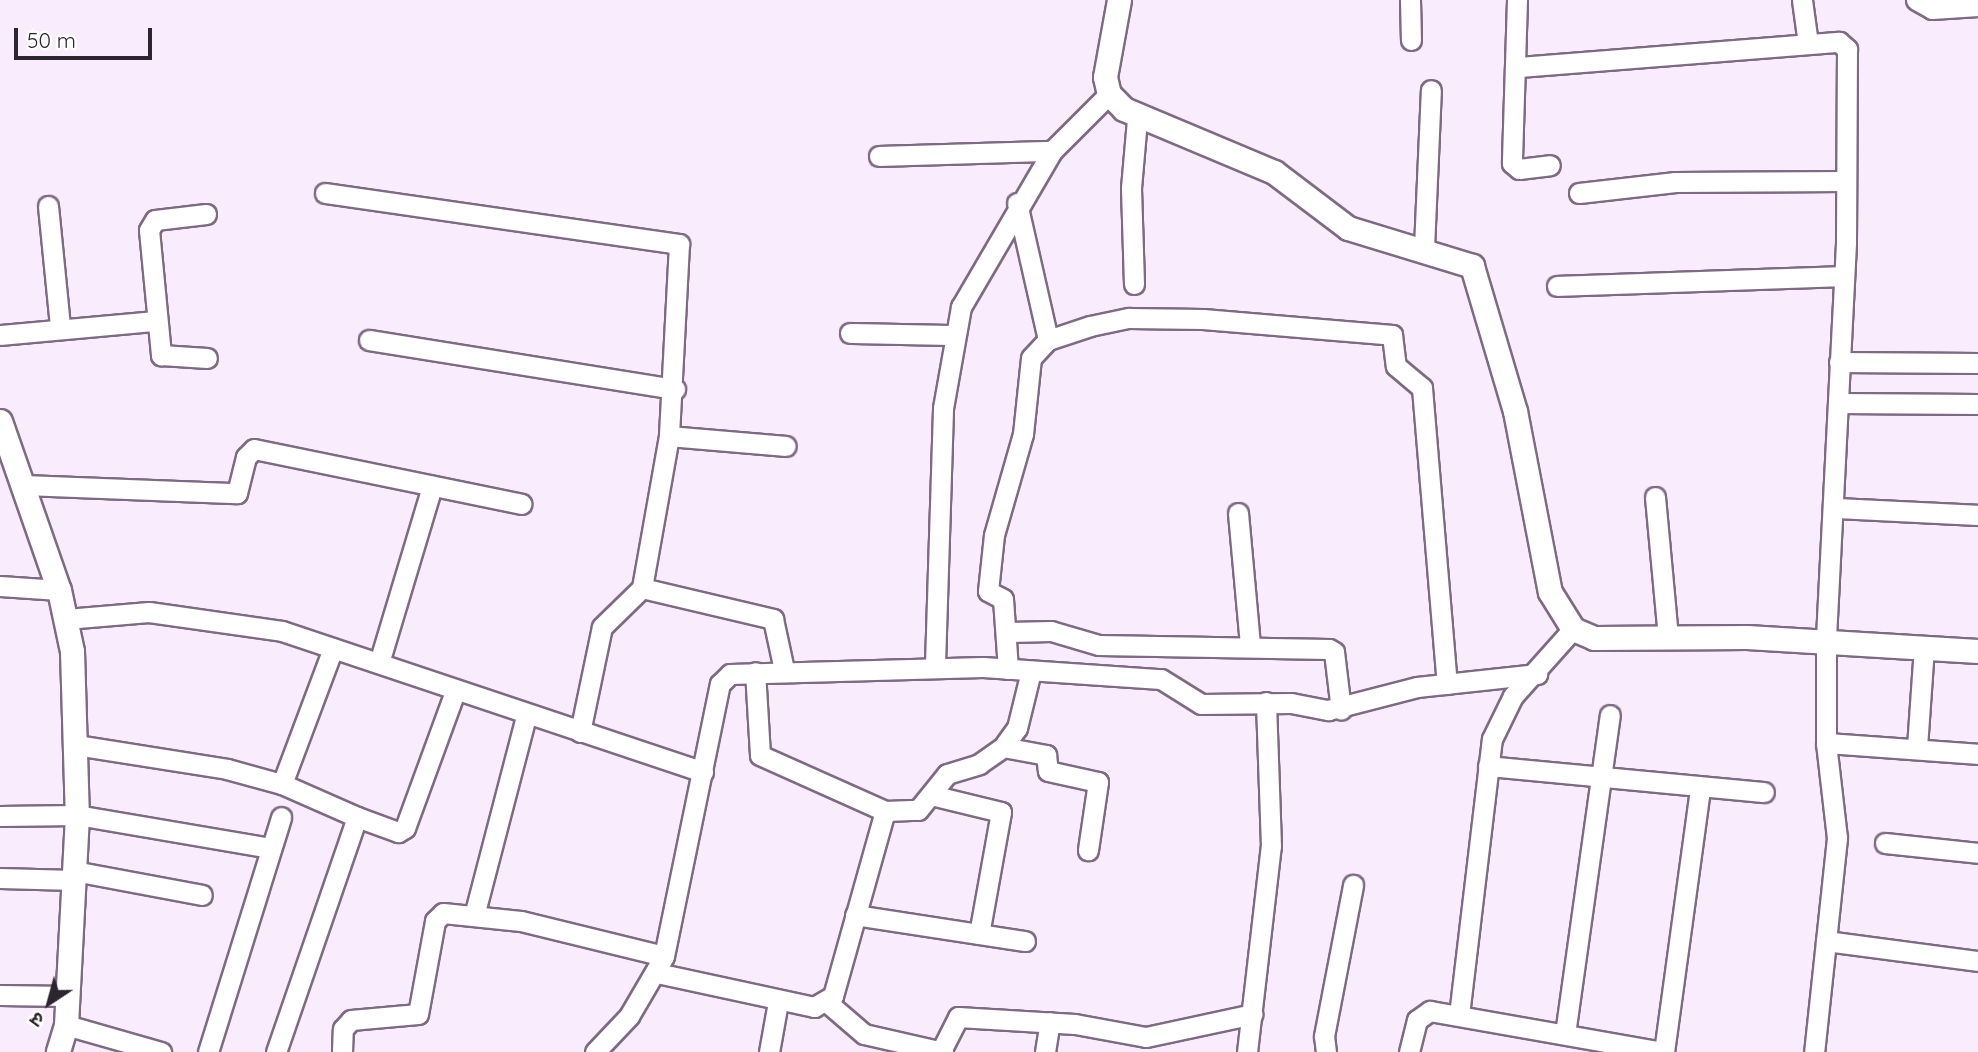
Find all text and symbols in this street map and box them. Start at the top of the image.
scale bar [18,14,156,58]
text: 50 m [27,27,76,53]
north arrow [14,968,84,1038]
text: उ [25,1007,48,1033]

